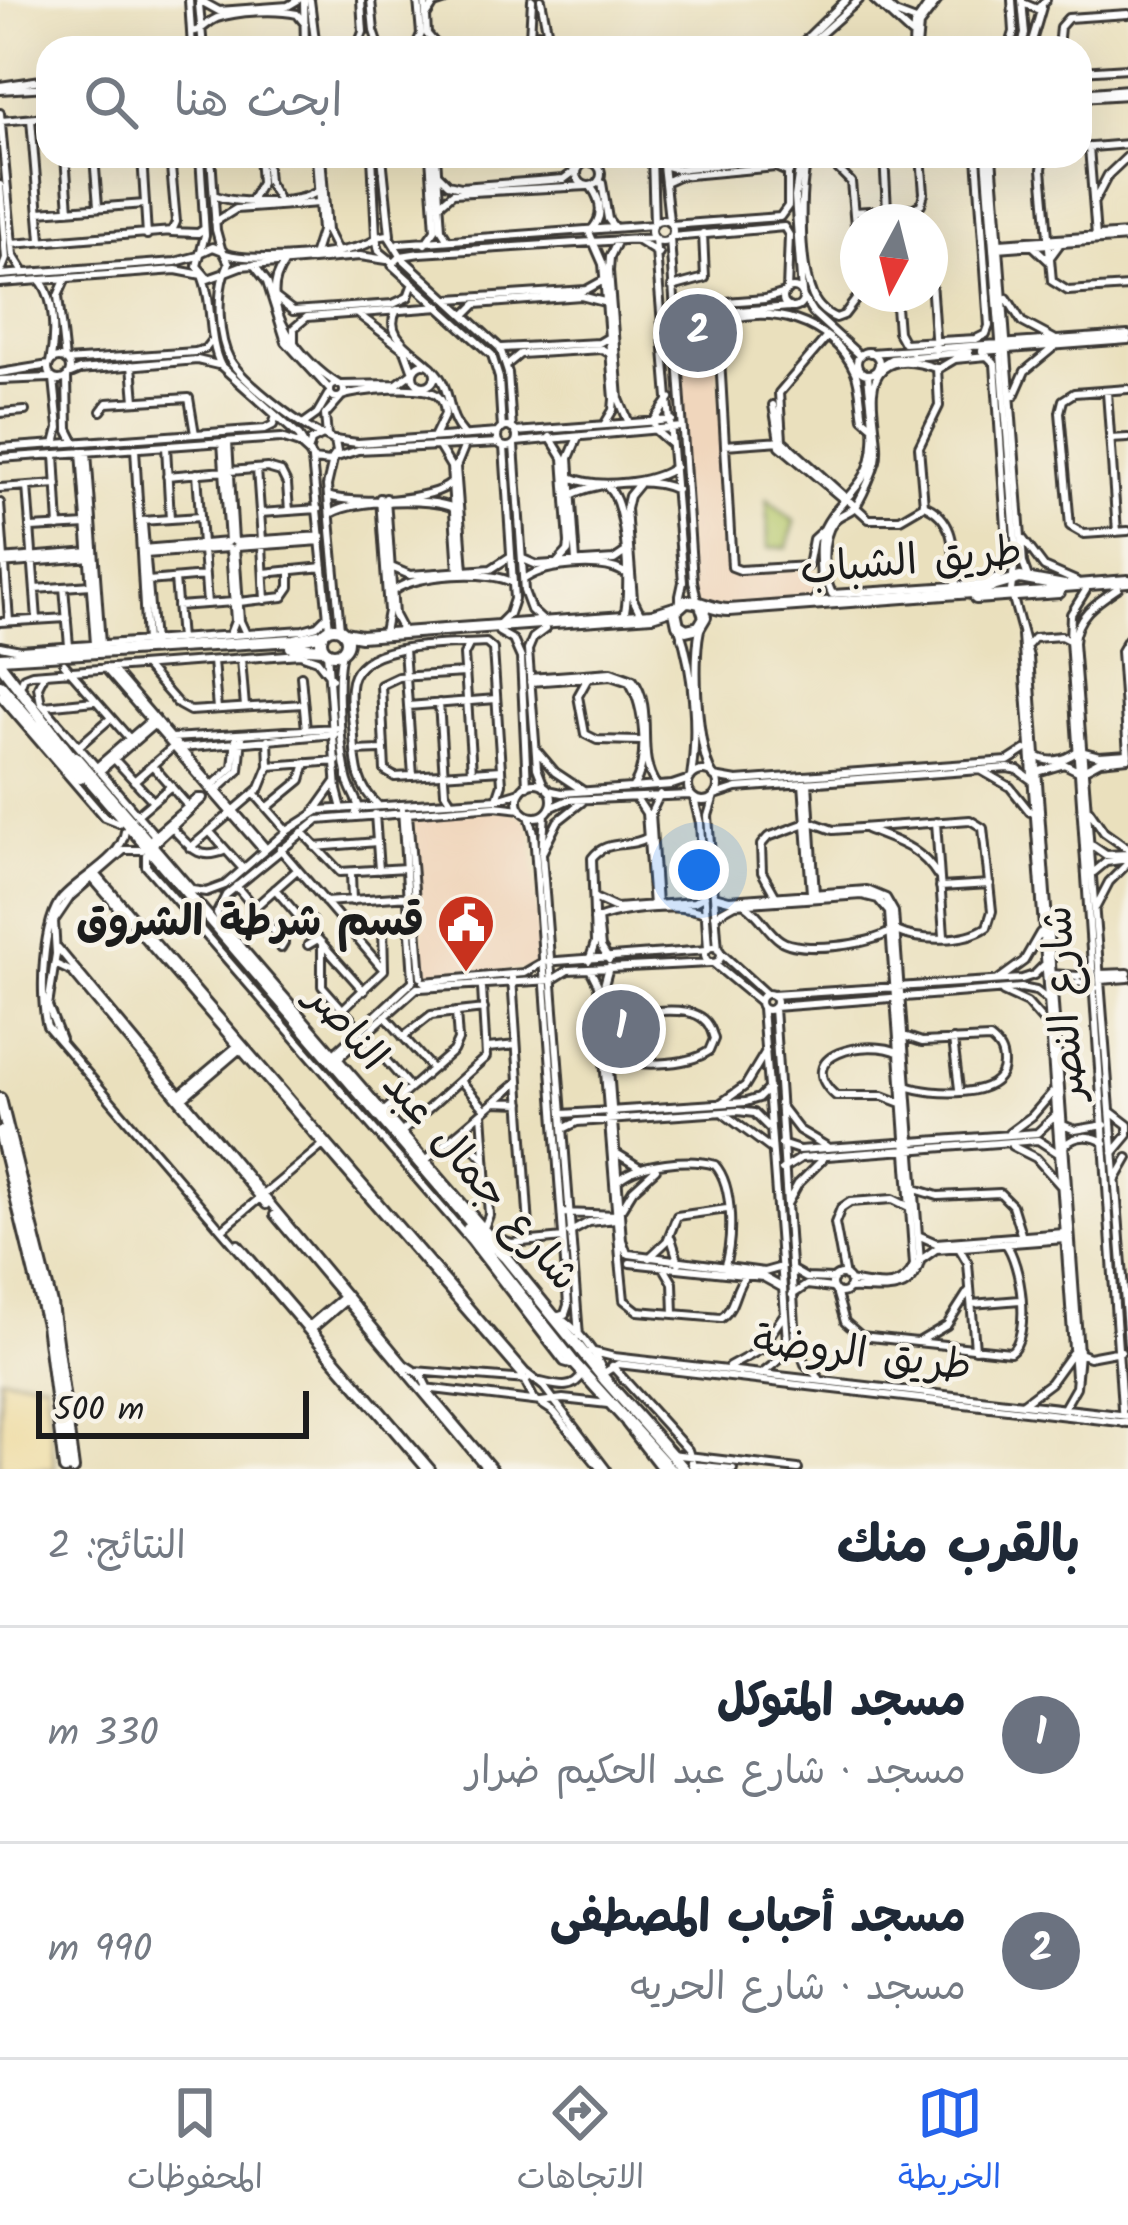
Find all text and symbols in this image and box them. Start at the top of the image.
search box [36,36,1092,168]
text: ابحث هنا [174,67,342,139]
icon: search [78,69,144,135]
north arrow [840,204,948,312]
pin: 2 [659,288,737,378]
street label: طريق الشباب [797,519,1025,605]
your location [669,840,729,900]
place label: قسم شرطة الشروق [76,890,424,957]
public building icon: قسم شرطة الشروق [435,892,497,974]
street label: شارع النصر [1025,903,1105,1106]
street label: شارع جمال عبد الناصر [287,966,595,1307]
pin: 1 [582,984,660,1074]
street label: طريق الروضة [749,1308,975,1402]
scale bar [36,1385,309,1438]
text: 500 m [54,1385,144,1438]
text: بالقرب منك [837,1507,1080,1588]
text: النتائج: 2 [48,1517,186,1579]
text: مسجد المتوكل [717,1667,966,1739]
text: 330 m [48,1704,159,1766]
text: 1 [1035,1704,1047,1766]
text: مسجد · شارع عبد الحكيم ضرار [466,1742,966,1804]
text: مسجد أحباب المصطفى [550,1883,966,1955]
text: 990 m [48,1920,152,1982]
text: 2 [1030,1920,1052,1982]
text: مسجد · شارع الحريه [630,1958,966,2020]
tab: المحفوظات [127,2080,263,2206]
tab: الاتجاهات [517,2080,644,2206]
tab: الخريطة [898,2080,1001,2206]

